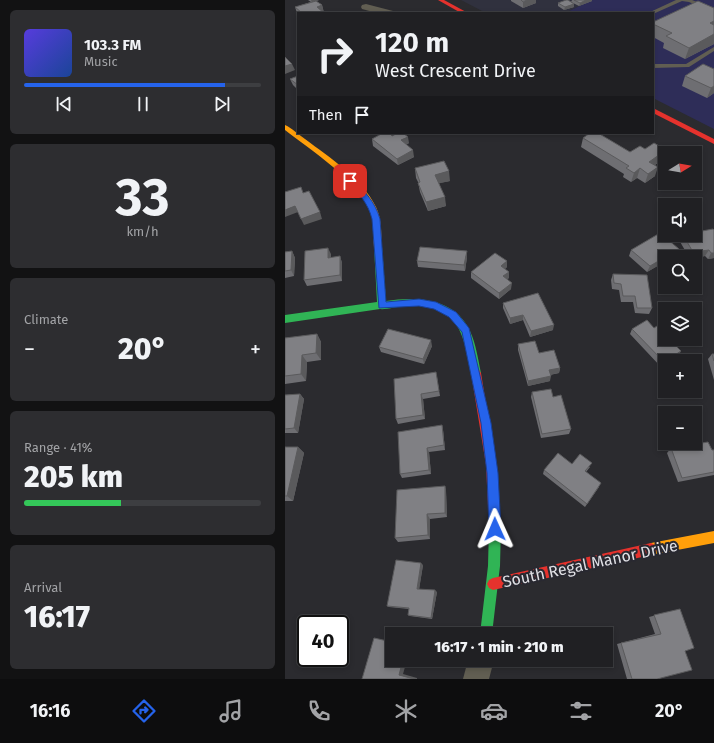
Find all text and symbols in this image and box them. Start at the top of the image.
text: 120 m [375,26,449,59]
icon: right [309,28,361,80]
text: 103.3 FM [84,36,141,54]
text: Music [84,54,118,69]
text: West Crescent Drive [375,60,536,82]
icon: previous [53,93,75,115]
icon: pause [132,93,154,115]
icon: next [211,93,233,115]
icon: arrive [351,104,373,126]
text: Then [309,106,343,124]
north arrow [658,146,702,190]
map controls [658,146,702,450]
pin [333,164,367,198]
text: 33 [115,166,170,229]
icon: arrive [339,170,361,192]
button: sound [658,198,702,242]
text: km/h [126,224,159,239]
button: search [658,250,702,294]
button: layers [658,302,702,346]
text: Climate [24,312,68,327]
text: 20° [118,331,167,367]
text: − [24,336,35,363]
text: + [250,336,261,363]
button: + [658,354,702,398]
button: − [658,406,702,450]
text: Range · 41% [24,440,93,455]
text: 205 km [24,459,123,495]
position arrow [474,508,516,550]
street label: South Regal Manor Drive [501,536,679,591]
text: Arrival [24,580,62,595]
text: 16:17 [24,599,90,635]
speed limit sign: 40 [297,615,349,667]
text: 16:17 · 1 min · 210 m [434,638,564,656]
icon: directions [130,697,158,725]
icon: music [217,697,245,725]
icon: phone [305,697,333,725]
icon: climate [392,697,420,725]
icon: car [480,697,508,725]
icon: filters [567,697,595,725]
text: 16:16 [30,700,70,722]
text: 20° [655,700,684,722]

